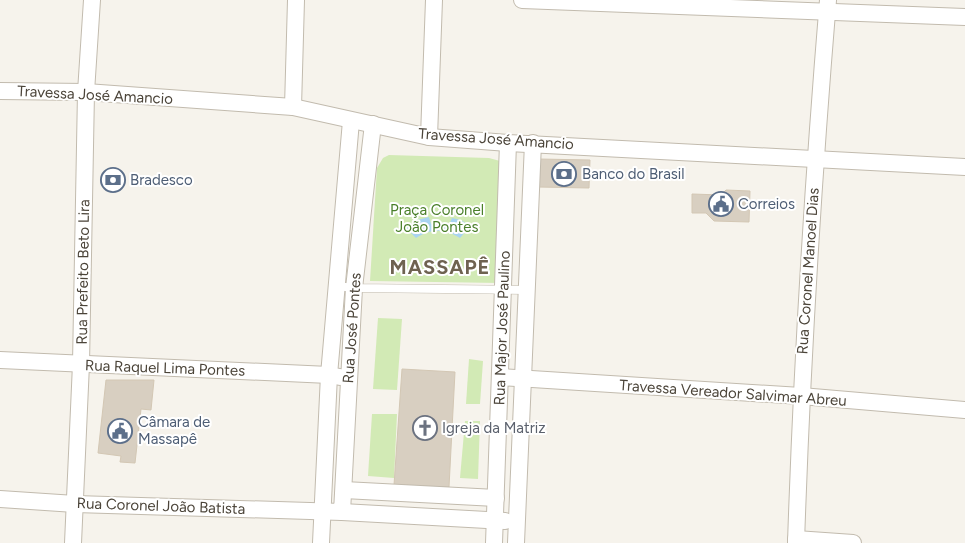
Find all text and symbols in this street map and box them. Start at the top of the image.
street label: Travessa José Amancio [17,82,174,108]
street label: Travessa José Amancio [418,125,575,153]
bank icon: Banco do Brasil [551,161,577,187]
place label: Banco do Brasil [582,165,685,183]
bank icon: Bradesco [100,167,126,193]
place label: Bradesco [130,171,193,189]
street label: Rua Coronel Manoel Dias [793,187,823,355]
public building icon: Correios [708,191,734,217]
place label: Correios [738,195,795,213]
street label: Rua Prefeito Beto Lira [73,199,93,345]
park label: Praça Coronel João Pontes [390,201,484,236]
street label: Rua Major José Paulino [490,250,514,406]
district label: MASSAPÊ [390,255,490,279]
street label: Rua José Pontes [339,272,365,384]
street label: Rua Raquel Lima Pontes [85,356,245,380]
street label: Travessa Vereador Salvimar Abreu [619,376,847,410]
place label: Câmara de Massapê [138,413,210,448]
church icon: Igreja da Matriz [412,415,438,441]
public building icon: Câmara de Massapê [107,418,133,444]
place label: Igreja da Matriz [442,419,546,437]
street label: Rua Coronel João Batista [76,494,246,518]

